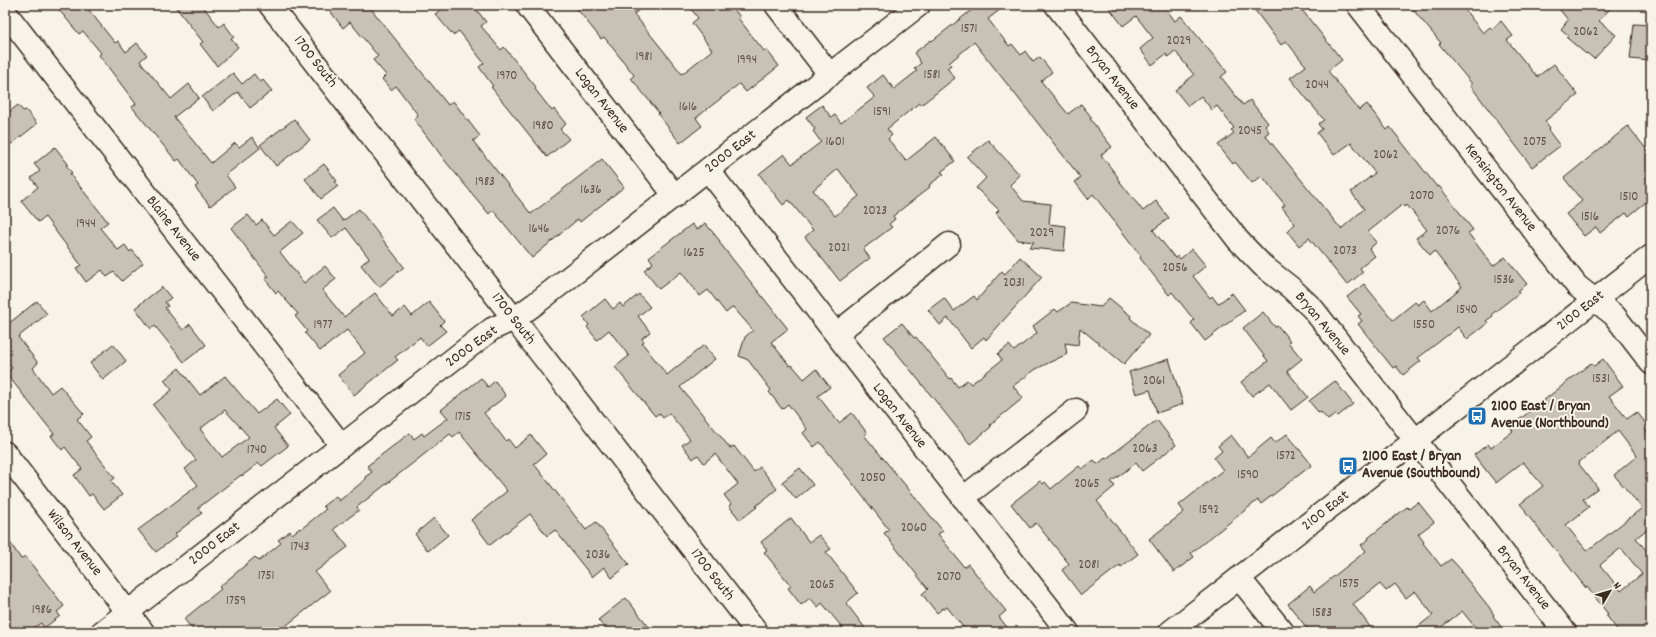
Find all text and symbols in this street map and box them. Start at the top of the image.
house number: 1571 [961,20,977,39]
house number: 2062 [1574,23,1598,42]
street label: 1700 South [288,31,343,93]
house number: 2029 [1167,32,1191,51]
street label: Bryan Avenue [1080,41,1145,115]
house number: 1981 [636,48,652,67]
house number: 1994 [737,51,757,70]
street label: Logan Avenue [568,64,634,139]
house number: 1581 [924,66,940,85]
house number: 1970 [497,67,517,86]
house number: 2044 [1305,76,1329,95]
house number: 1616 [679,98,697,117]
house number: 1591 [873,103,891,122]
house number: 1980 [532,117,554,136]
house number: 2045 [1238,122,1262,141]
street label: 2000 East [701,125,762,179]
house number: 1601 [825,133,845,152]
house number: 2075 [1523,133,1547,152]
street label: Kensington Avenue [1459,139,1542,237]
house number: 2062 [1374,146,1398,165]
house number: 1983 [475,173,495,192]
house number: 1636 [580,181,602,200]
house number: 2070 [1410,187,1434,206]
house number: 1510 [1620,188,1638,207]
street label: Blaine Avenue [140,191,206,267]
house number: 2023 [863,202,887,221]
house number: 1516 [1581,208,1599,227]
house number: 1944 [76,215,96,234]
house number: 1646 [529,220,549,239]
house number: 2076 [1436,222,1460,241]
house number: 2029 [1030,224,1054,243]
house number: 2021 [828,239,850,258]
house number: 2073 [1333,242,1357,261]
house number: 1625 [684,244,704,263]
house number: 2056 [1162,259,1188,278]
house number: 1536 [1493,271,1515,290]
house number: 2031 [1003,274,1025,293]
street label: 2100 East [1552,285,1610,337]
street label: Bryan Avenue [1289,287,1355,361]
street label: 1700 South [486,288,541,350]
house number: 1540 [1456,301,1478,320]
house number: 1977 [314,316,332,335]
house number: 1550 [1413,316,1435,335]
street label: 2000 East [441,320,503,374]
house number: 1531 [1592,370,1610,389]
house number: 2061 [1143,372,1165,391]
street label: Logan Avenue [866,379,932,454]
place label: 2100 East / Bryan Avenue (Northbound) [1491,396,1609,435]
bus stop icon: 2100 East / Bryan Avenue (Northbound) [1466,405,1488,427]
house number: 1715 [455,408,471,427]
house number: 2063 [1133,440,1157,459]
house number: 1740 [247,441,267,460]
place label: 2100 East / Bryan Avenue (Southbound) [1362,446,1480,485]
house number: 1572 [1276,447,1296,466]
bus stop icon: 2100 East / Bryan Avenue (Southbound) [1337,455,1359,477]
house number: 1590 [1237,466,1259,485]
house number: 2050 [860,469,886,488]
house number: 2065 [1074,475,1100,494]
street label: 2100 East [1297,485,1355,537]
house number: 1592 [1199,501,1219,520]
street label: Wilson Avenue [41,505,107,581]
street label: 2000 East [185,517,246,571]
house number: 2060 [901,519,927,538]
house number: 1743 [291,538,310,557]
street label: Bryan Avenue [1491,541,1556,615]
street label: 1700 South [685,544,740,606]
house number: 2036 [586,546,610,565]
house number: 2081 [1079,556,1099,575]
house number: 1751 [258,567,274,586]
house number: 2070 [937,568,961,587]
north arrow [1590,571,1630,611]
house number: 1575 [1339,575,1359,594]
house number: 2065 [809,576,835,595]
text: N [1608,579,1625,594]
house number: 1759 [226,592,246,611]
house number: 1986 [32,601,52,620]
house number: 1583 [1312,604,1332,623]

